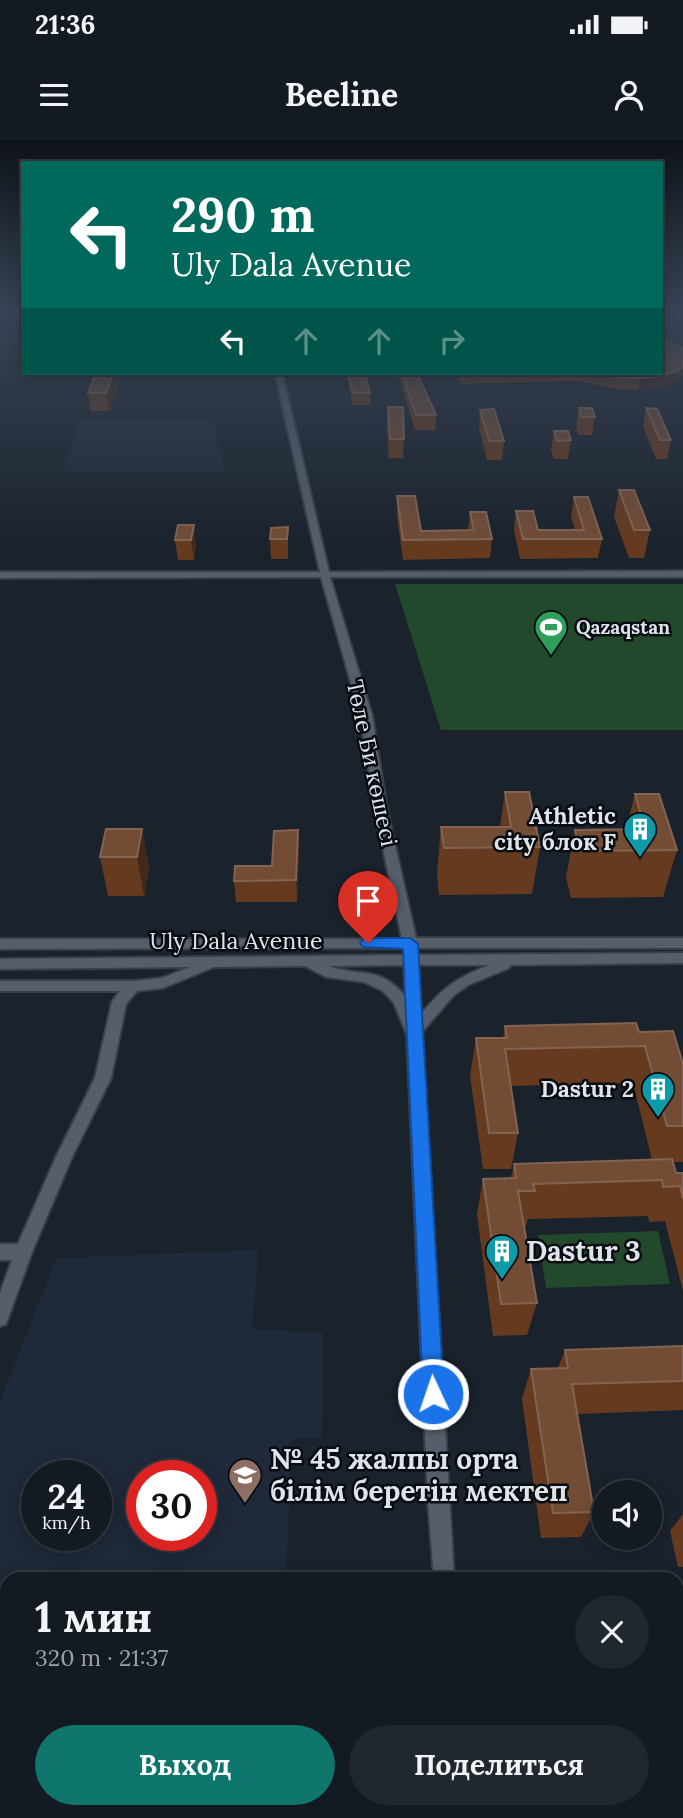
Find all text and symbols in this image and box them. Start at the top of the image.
text: 21:36 [35,8,95,41]
text: Beeline [285,74,398,115]
icon: menu [35,76,73,114]
icon: person [610,76,648,114]
text: 290 m [171,183,314,245]
icon: left [56,189,147,280]
text: Uly Dala Avenue [171,244,411,285]
icon: left [214,322,252,360]
icon: ahead [287,322,325,360]
icon: ahead [360,322,398,360]
icon: right [433,322,471,360]
sports icon: Qazaqstan [532,608,570,657]
place label: Qazaqstan [576,615,670,639]
street label: Төле Би көшесі [341,677,404,849]
place label: Athletic city блок F [494,801,616,856]
building icon: Athletic city блок F [621,810,659,859]
pin [338,871,398,943]
icon: arrive [349,882,387,920]
street label: Uly Dala Avenue [150,926,322,955]
building icon: Dastur 2 [639,1070,677,1119]
place label: Dastur 2 [540,1074,634,1103]
building icon: Dastur 3 [483,1232,521,1281]
place label: Dastur 3 [526,1233,641,1269]
position arrow [396,1357,470,1431]
place label: № 45 жалпы орта білім беретін мектеп [270,1441,568,1509]
school or university icon: № 45 жалпы орта білім беретін мектеп [226,1456,264,1505]
speed limit sign: 30 [126,1460,217,1551]
text: 24 [48,1474,85,1519]
map controls [592,1480,662,1550]
button: sound [592,1480,662,1550]
text: km/h [42,1511,91,1534]
text: 1 мин [35,1590,152,1644]
button: close [575,1595,649,1669]
text: 320 m · 21:37 [35,1643,168,1672]
button: Выход [35,1725,335,1805]
button: Поделиться [349,1725,649,1805]

